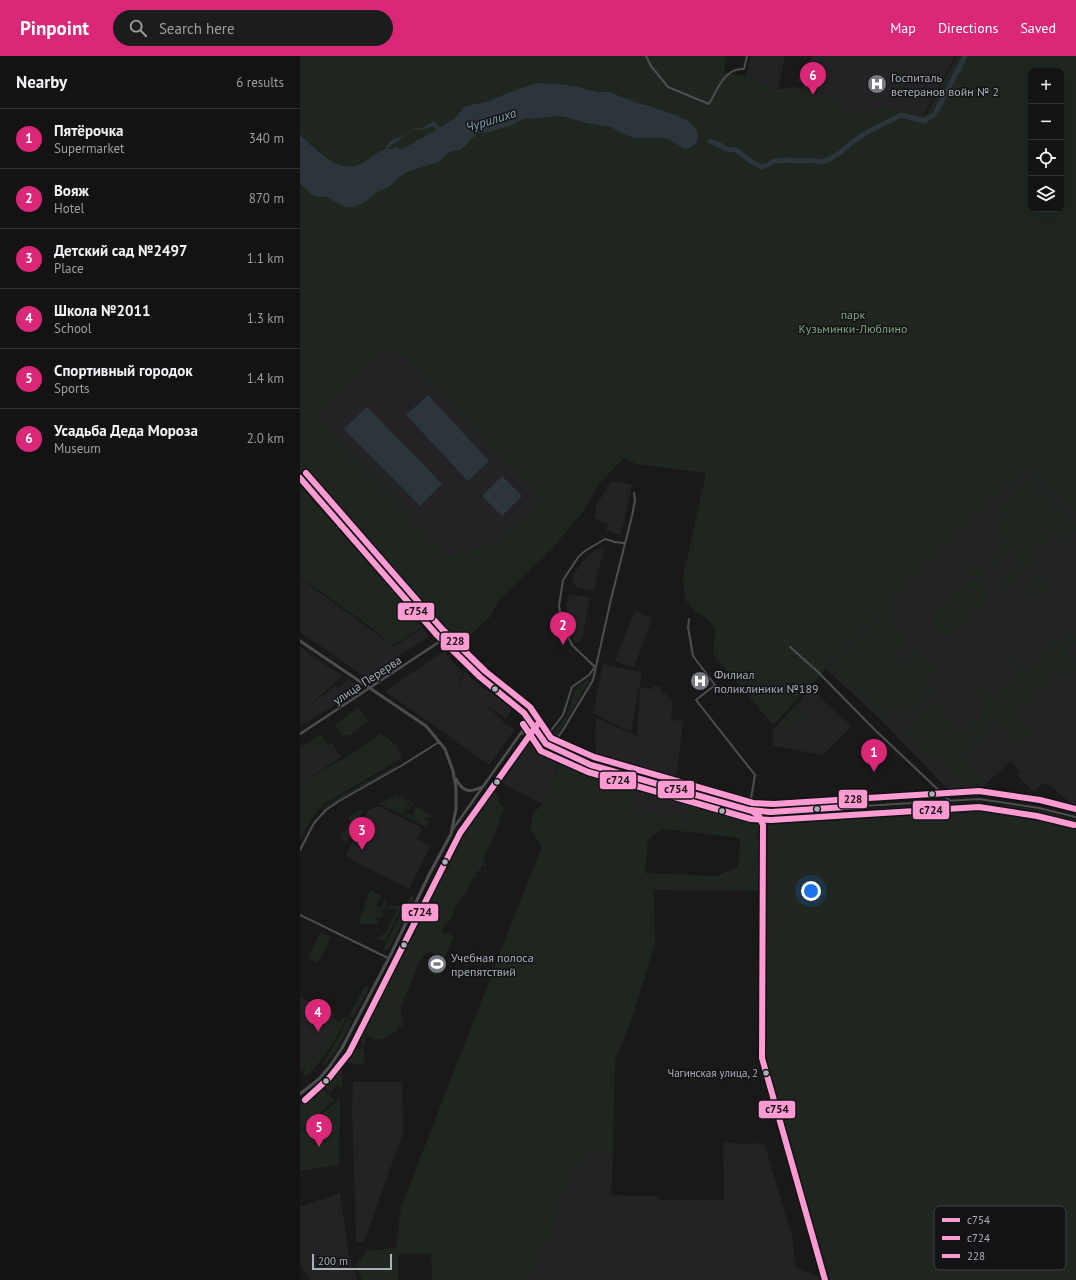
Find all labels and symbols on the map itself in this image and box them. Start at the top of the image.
pin: 6 [800,62,826,95]
place label: Госпиталь ветеранов войн № 2 [891,70,999,99]
hospital icon: Госпиталь ветеранов войн № 2 [866,73,888,95]
water label: Чурилиха [464,104,519,136]
park label: парк Кузьминки-Люблино [799,307,907,336]
line badge: с754 [397,602,435,621]
text: с754 [404,604,428,618]
pin: 2 [550,612,576,645]
line badge: 228 [440,632,470,651]
text: 228 [446,634,464,648]
street label: улица Перерва [330,652,404,708]
place label: Филиал поликлиники №189 [714,667,818,696]
hospital icon: Филиал поликлиники №189 [689,670,711,692]
unlabelled marker [490,684,500,694]
pin: 1 [861,739,887,772]
line badge: с724 [599,771,637,790]
text: с724 [606,773,630,787]
unlabelled marker [492,777,502,787]
line badge: с754 [657,780,695,799]
text: с754 [664,782,688,796]
line badge: 228 [838,789,868,809]
unlabelled marker [927,789,937,799]
text: 228 [844,792,862,806]
line badge: с724 [912,800,950,820]
text: с724 [919,803,943,817]
unlabelled marker [812,804,822,814]
unlabelled marker [717,806,727,816]
pin: 3 [349,817,375,850]
unlabelled marker [440,857,450,867]
your location [801,881,821,901]
line badge: с724 [401,903,439,922]
text: с724 [408,905,432,919]
unlabelled marker [399,940,409,950]
place label: Учебная полоса препятствий [451,950,534,979]
sports icon: Учебная полоса препятствий [426,953,448,975]
pin: 4 [305,999,331,1032]
place label: Чагинская улица, 2 [668,1066,758,1080]
marker: Чагинская улица, 2 [761,1068,771,1078]
unlabelled marker [321,1076,331,1086]
line badge: с754 [758,1100,796,1119]
text: с754 [765,1102,789,1116]
pin: 5 [306,1114,332,1147]
legend [934,1206,1066,1270]
text: с754 [967,1213,990,1227]
text: с724 [967,1231,990,1245]
text: 228 [967,1249,985,1263]
scale bar [312,1252,392,1271]

